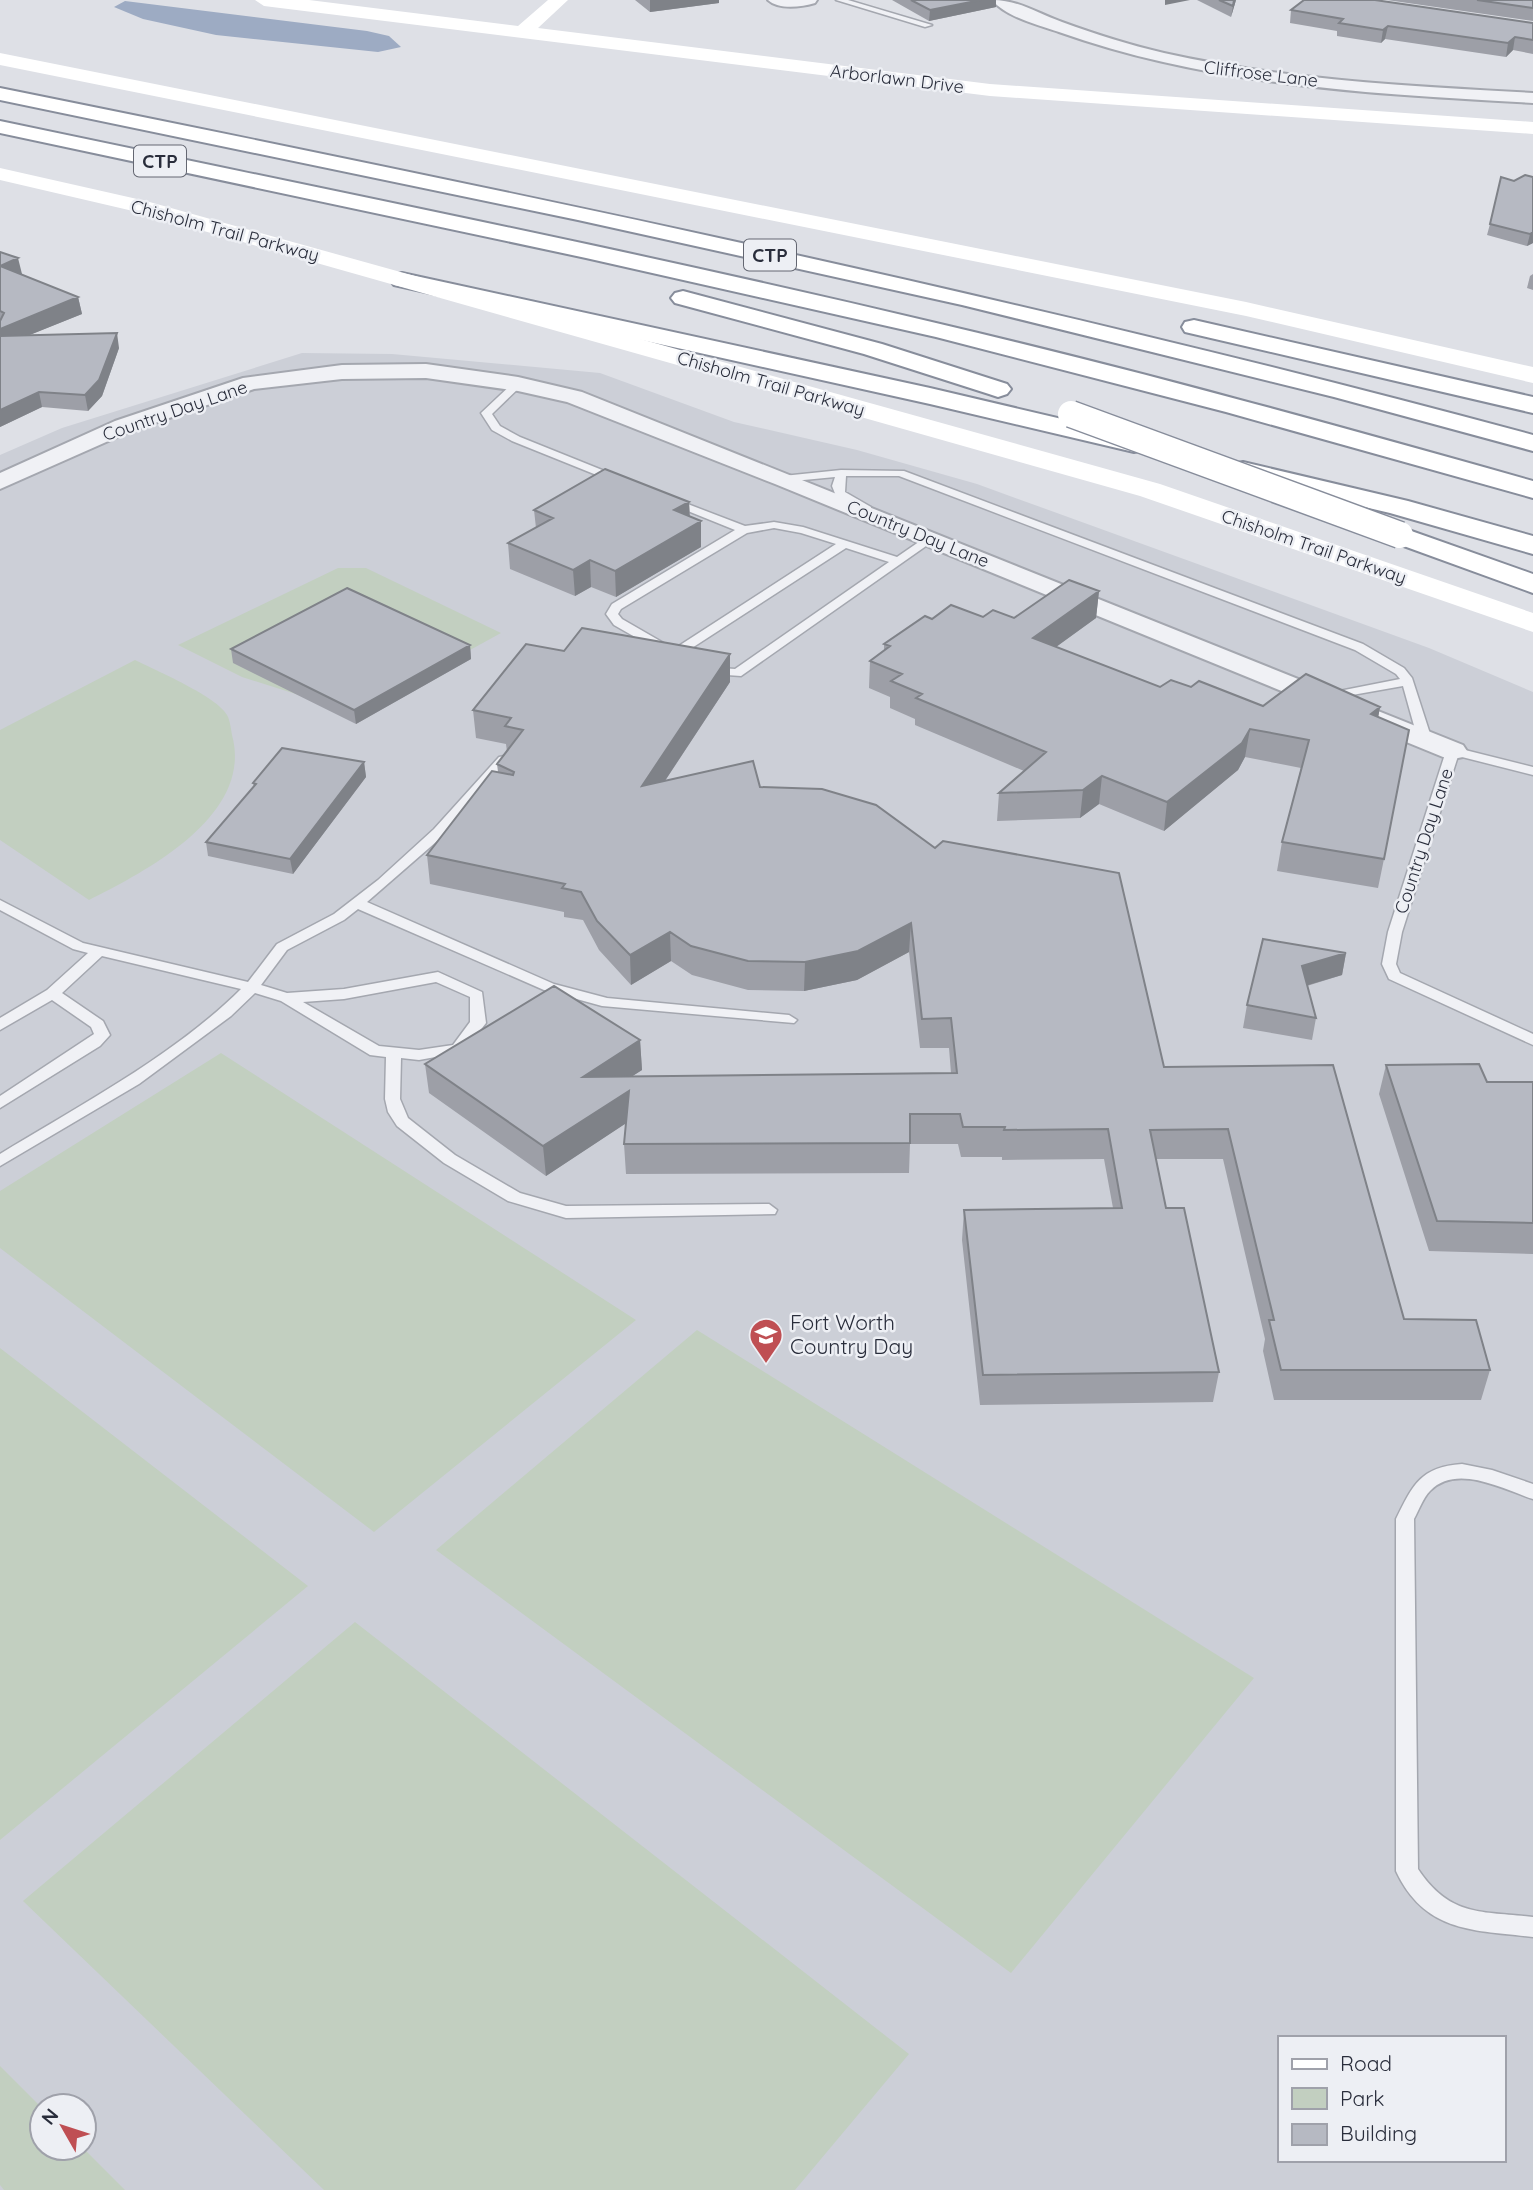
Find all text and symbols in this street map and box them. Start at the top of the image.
street label: Cliffrose Lane [1203,55,1319,92]
street label: Arborlawn Drive [829,59,965,98]
road number: CTP [134,146,186,176]
street label: Chisholm Trail Parkway [128,194,322,267]
road number: CTP [744,240,796,270]
street label: Chisholm Trail Parkway [675,346,868,421]
street label: Country Day Lane [99,375,250,446]
street label: Country Day Lane [844,494,993,573]
street label: Chisholm Trail Parkway [1219,504,1410,589]
street label: Country Day Lane [1389,765,1458,916]
place label: Fort Worth Country Day [790,1309,913,1359]
school or university icon: Fort Worth Country Day [747,1316,785,1365]
legend [1278,2036,1505,2162]
text: Road [1340,2050,1392,2076]
text: Park [1340,2085,1384,2111]
north arrow [28,2092,98,2162]
text: N [36,2103,64,2129]
text: Building [1340,2120,1417,2146]

